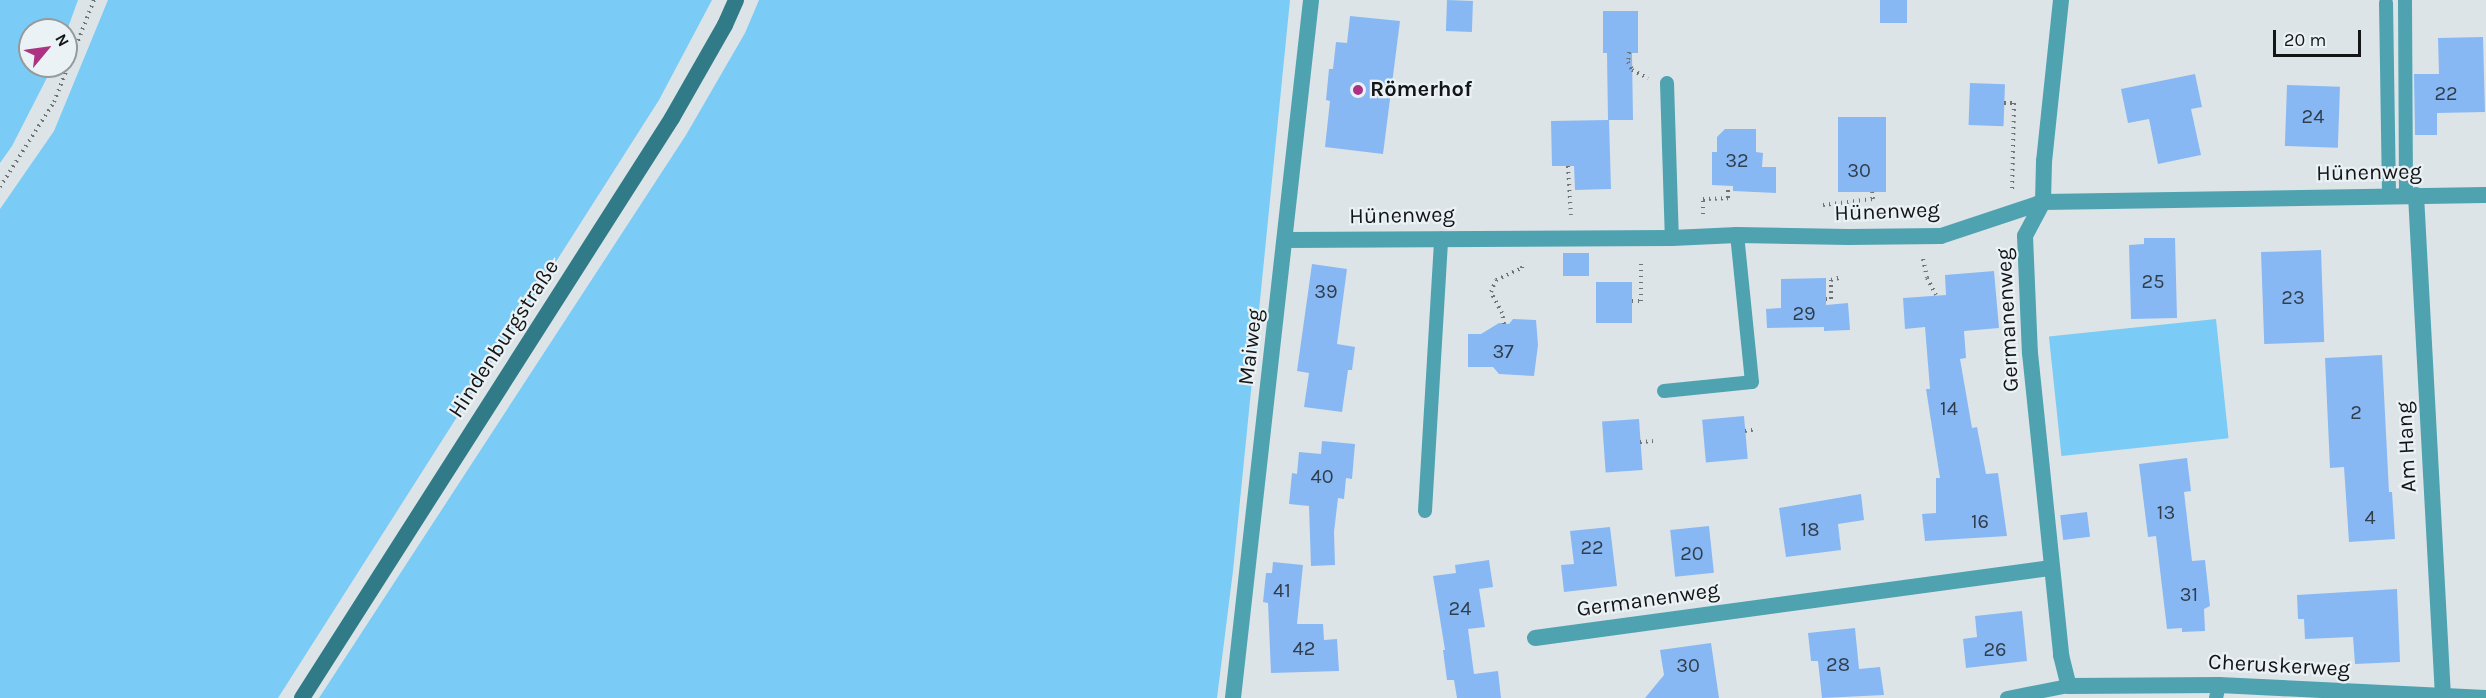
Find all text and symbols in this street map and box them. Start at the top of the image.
north arrow [18,18,78,78]
scale bar [2276,18,2364,56]
text: 20 m [2284,29,2326,51]
text: N [51,30,74,50]
place label: Römerhof [1370,77,1472,103]
house number: 22 [2434,81,2458,105]
marker: Römerhof [1351,83,1365,97]
house number: 24 [2302,104,2324,128]
house number: 32 [1725,148,1749,172]
house number: 30 [1847,158,1871,182]
street label: Hünenweg [2316,159,2422,187]
street label: Hünenweg [1834,197,1940,227]
street label: Hünenweg [1349,202,1455,230]
street label: Germanenweg [1991,248,2025,392]
street label: Hindenburgstraße [443,255,565,423]
house number: 25 [2142,269,2164,293]
house number: 39 [1314,279,1338,303]
house number: 23 [2281,285,2305,309]
house number: 29 [1792,301,1816,325]
street label: Maiweg [1233,307,1269,387]
house number: 37 [1492,339,1514,363]
house number: 14 [1940,396,1958,420]
house number: 2 [2350,400,2362,424]
street label: Am Hang [2391,401,2423,493]
house number: 40 [1310,464,1334,488]
house number: 13 [2157,500,2175,524]
house number: 4 [2364,505,2376,529]
house number: 16 [1971,509,1989,533]
house number: 18 [1801,517,1819,541]
house number: 22 [1580,535,1604,559]
house number: 20 [1680,541,1704,565]
street label: Germanenweg [1575,577,1721,623]
house number: 41 [1273,578,1291,602]
house number: 31 [2180,582,2198,606]
house number: 24 [1449,596,1471,620]
house number: 42 [1293,636,1315,660]
house number: 26 [1983,637,2007,661]
street label: Cheruskerweg [2207,649,2351,683]
house number: 28 [1826,652,1850,676]
house number: 30 [1676,653,1700,677]

